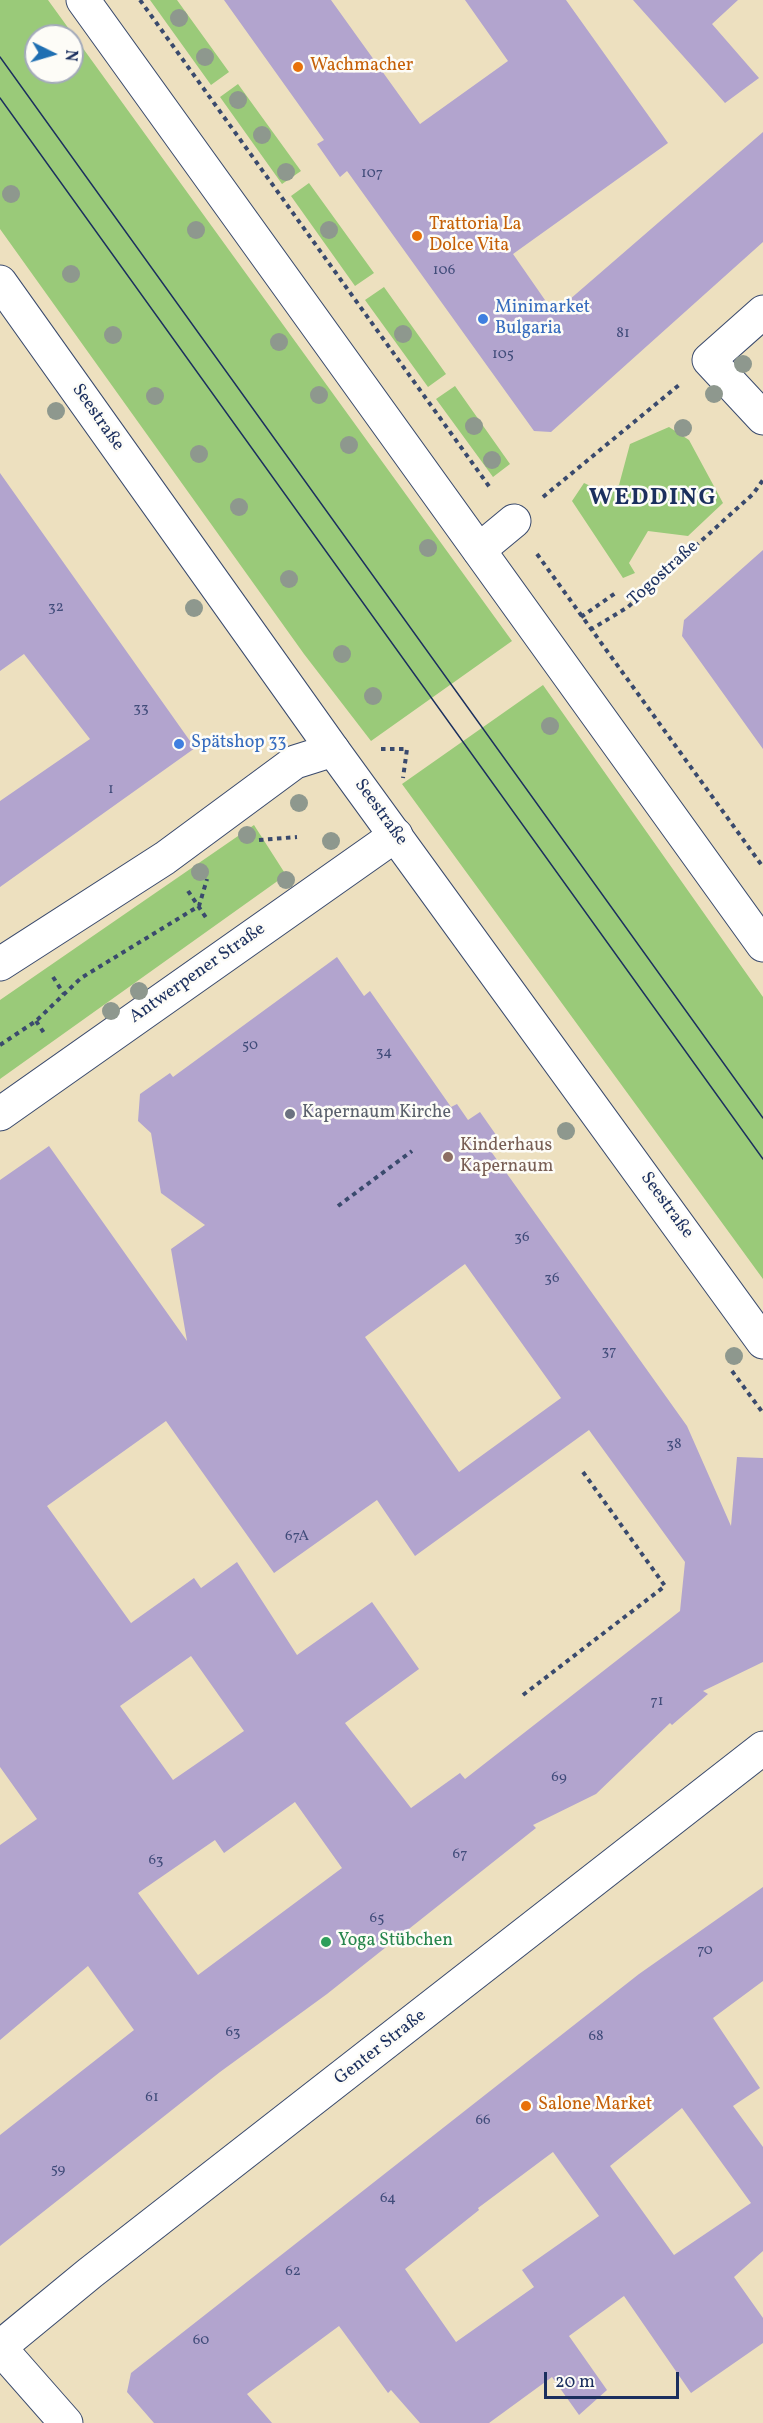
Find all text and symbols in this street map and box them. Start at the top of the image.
north arrow [24,24,84,84]
text: N [58,49,81,62]
place label: Wachmacher [310,56,413,78]
marker: Wachmacher [291,60,305,74]
house number: 107 [361,165,383,183]
place label: Trattoria La Dolce Vita [429,215,521,258]
marker: Trattoria La Dolce Vita [410,229,424,243]
house number: 106 [433,262,455,280]
place label: Minimarket Bulgaria [495,298,590,340]
marker: Minimarket Bulgaria [476,312,490,326]
house number: 81 [616,325,630,343]
house number: 105 [492,346,514,364]
street label: Seestraße [66,380,128,456]
district label: WEDDING [589,486,717,514]
street label: Togostraße [624,537,704,611]
house number: 32 [48,599,64,617]
house number: 33 [133,700,149,718]
place label: Spätshop 33 [191,733,287,755]
marker: Spätshop 33 [172,737,186,751]
street label: Seestraße [349,776,411,850]
house number: 1 [108,781,114,799]
street label: Antwerpener Straße [126,919,270,1029]
house number: 50 [242,1037,258,1055]
house number: 34 [376,1044,392,1062]
place label: Kapernaum Kirche [302,1103,451,1125]
marker: Kapernaum Kirche [283,1107,297,1121]
place label: Kinderhaus Kapernaum [460,1136,553,1178]
marker: Kinderhaus Kapernaum [441,1150,455,1164]
street label: Seestraße [635,1169,697,1243]
house number: 36 [514,1229,530,1247]
house number: 36 [544,1270,560,1288]
house number: 37 [602,1343,616,1361]
house number: 38 [666,1436,682,1454]
house number: 67A [285,1528,309,1546]
house number: 71 [650,1693,664,1711]
house number: 69 [551,1769,567,1787]
house number: 67 [453,1846,467,1864]
house number: 63 [148,1852,164,1870]
house number: 65 [370,1910,384,1928]
place label: Yoga Stübchen [338,1931,453,1953]
marker: Yoga Stübchen [319,1935,333,1949]
house number: 70 [697,1942,713,1960]
street label: Genter Straße [331,2006,431,2090]
house number: 63 [225,2024,241,2042]
house number: 68 [588,2028,604,2046]
house number: 61 [145,2089,159,2107]
place label: Salone Market [538,2095,652,2117]
marker: Salone Market [519,2099,533,2113]
house number: 66 [475,2112,491,2130]
house number: 59 [51,2161,65,2179]
house number: 64 [380,2190,396,2208]
house number: 62 [285,2263,301,2281]
house number: 60 [193,2332,209,2350]
scale bar [547,2360,682,2398]
text: 20 m [555,2370,595,2395]

